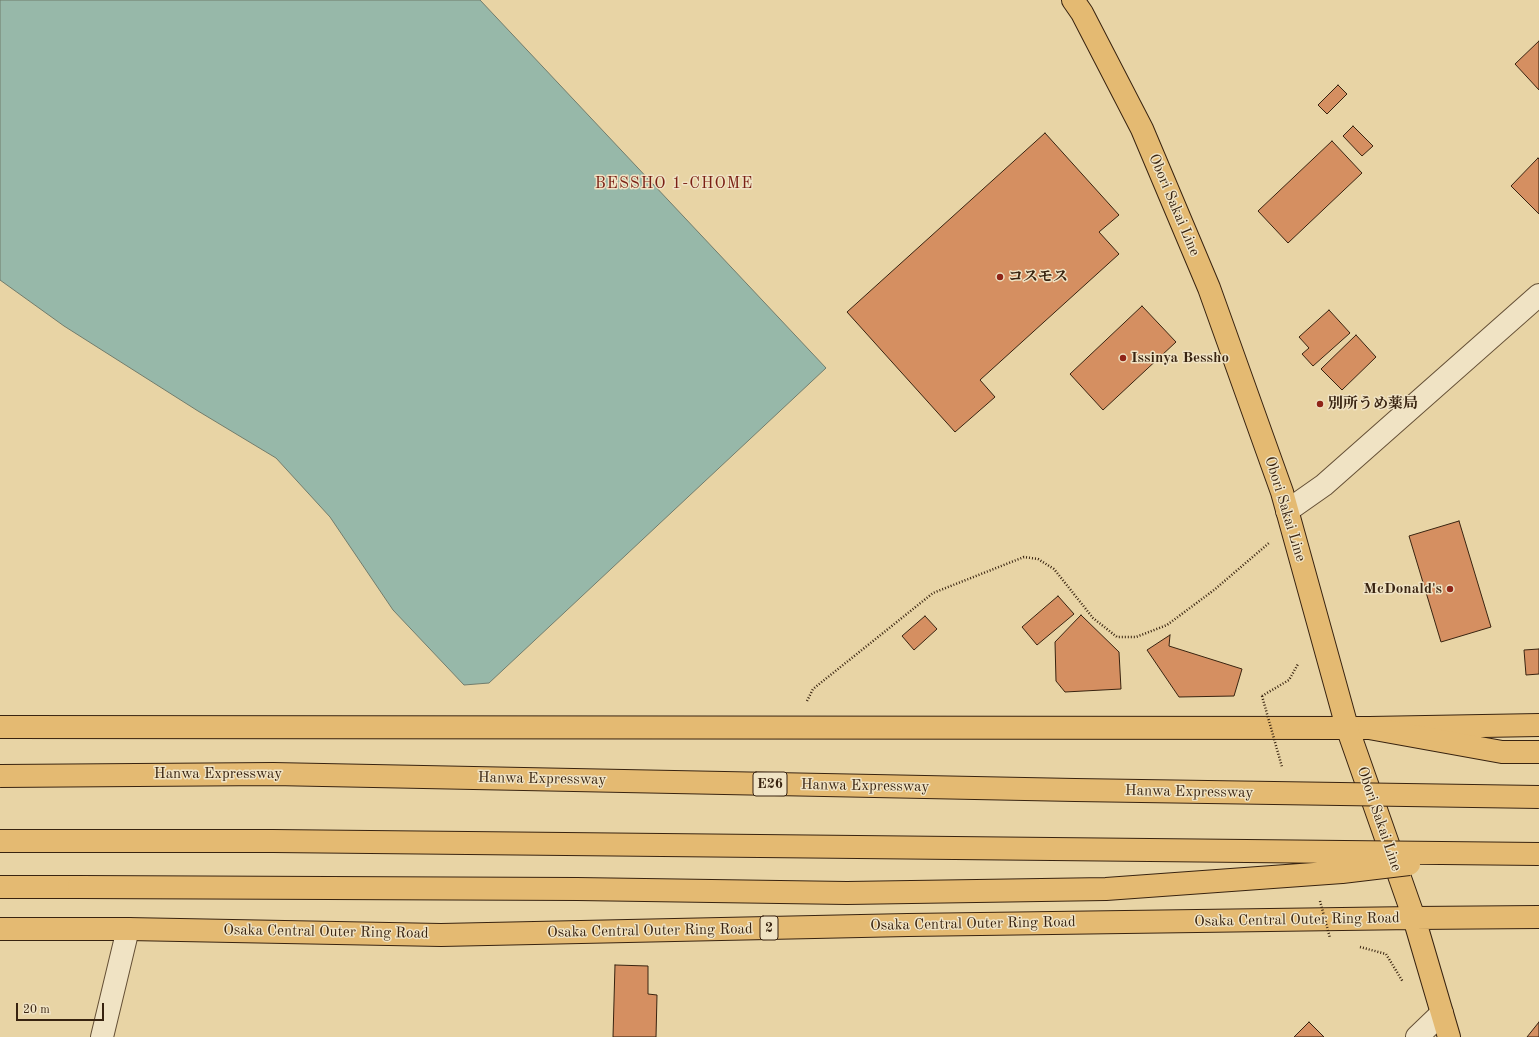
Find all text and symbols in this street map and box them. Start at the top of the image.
street label: Obori Sakai Line [1144,151,1204,259]
district label: BESSHO 1-CHOME [595,174,753,194]
place label: コスモス [1008,268,1068,286]
marker: コスモス [995,272,1005,282]
place label: Issinya Bessho [1131,349,1229,367]
marker: Issinya Bessho [1118,353,1128,363]
place label: 別所うめ薬局 [1328,395,1418,413]
marker: 別所うめ薬局 [1315,399,1325,409]
street label: Obori Sakai Line [1260,454,1310,564]
place label: McDonald's [1364,580,1442,598]
marker: McDonald's [1445,584,1455,594]
street label: Obori Sakai Line [1353,764,1405,874]
street label: Hanwa Expressway [154,765,282,783]
street label: Hanwa Expressway [478,769,606,789]
road number: E26 [753,772,787,796]
street label: Hanwa Expressway [801,776,929,796]
street label: Hanwa Expressway [1125,782,1253,802]
street label: Osaka Central Outer Ring Road [1194,909,1400,931]
street label: Osaka Central Outer Ring Road [870,913,1076,935]
road number: 2 [760,916,778,940]
street label: Osaka Central Outer Ring Road [547,920,753,942]
street label: Osaka Central Outer Ring Road [223,921,429,943]
scale bar [18,995,106,1021]
text: 20 m [23,1004,50,1016]

